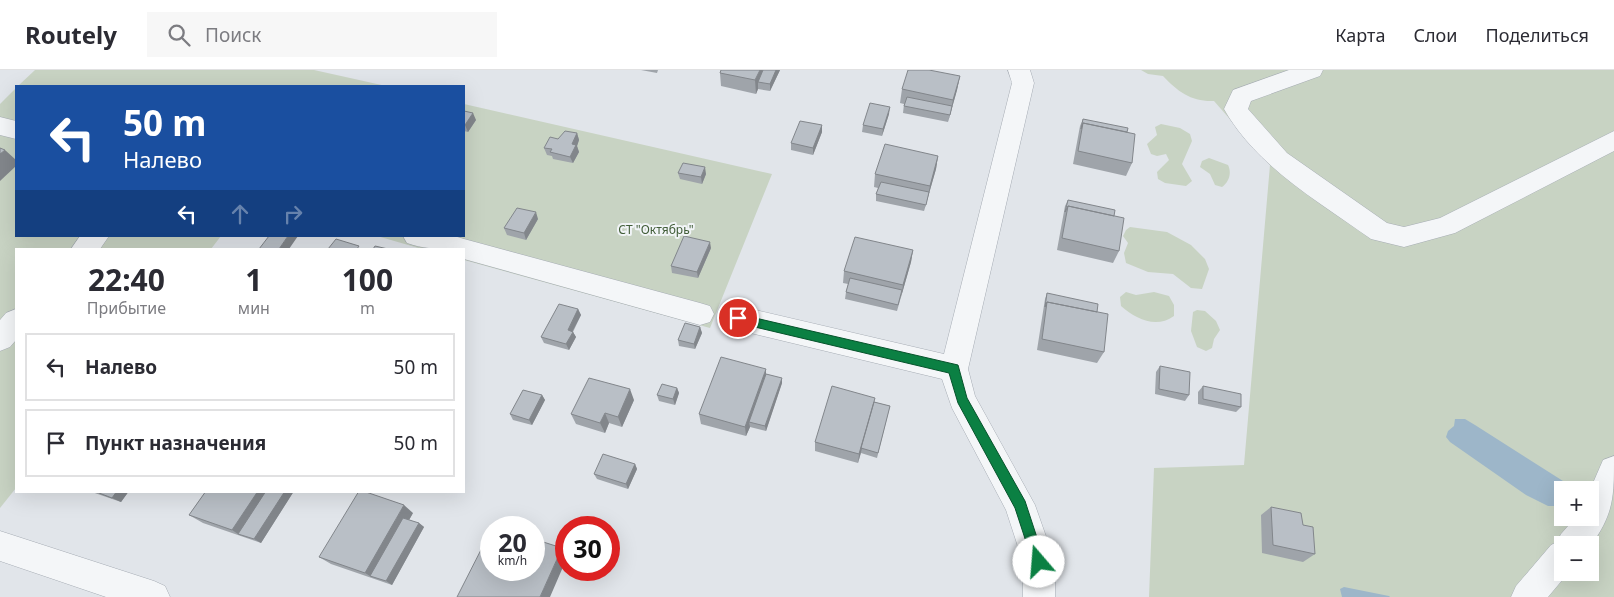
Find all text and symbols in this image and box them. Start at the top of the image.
search box [147,12,497,57]
text: Routely [25,18,117,51]
icon: search [165,21,193,49]
text: Поиск [205,22,261,48]
text: Карта [1335,23,1385,47]
text: Слои [1413,23,1457,47]
text: Поделиться [1485,23,1589,47]
text: 50 m [123,99,206,146]
icon: left [40,105,105,170]
text: Налево [123,144,202,174]
icon: left [173,200,201,228]
icon: ahead [226,200,254,228]
icon: right [279,200,307,228]
park label: СТ "Октябрь" [618,221,694,238]
text: 22:40 [88,259,165,300]
text: 1 [245,259,262,300]
text: 100 [342,259,393,300]
text: Прибытие [87,297,166,319]
text: мин [238,297,270,319]
text: m [360,297,375,319]
pin [717,297,759,339]
icon: arrive [724,304,752,332]
icon: left [42,353,70,381]
text: Налево [85,354,157,380]
text: 50 m [394,354,438,380]
icon: arrive [42,429,70,457]
text: Пункт назначения [85,430,266,456]
text: 50 m [394,430,438,456]
map controls [1554,481,1599,581]
button: + [1554,481,1599,526]
speed limit sign: 30 [555,516,620,581]
text: 20 [498,525,527,559]
position arrow [1012,535,1064,587]
button: − [1554,536,1599,581]
text: km/h [498,552,527,569]

